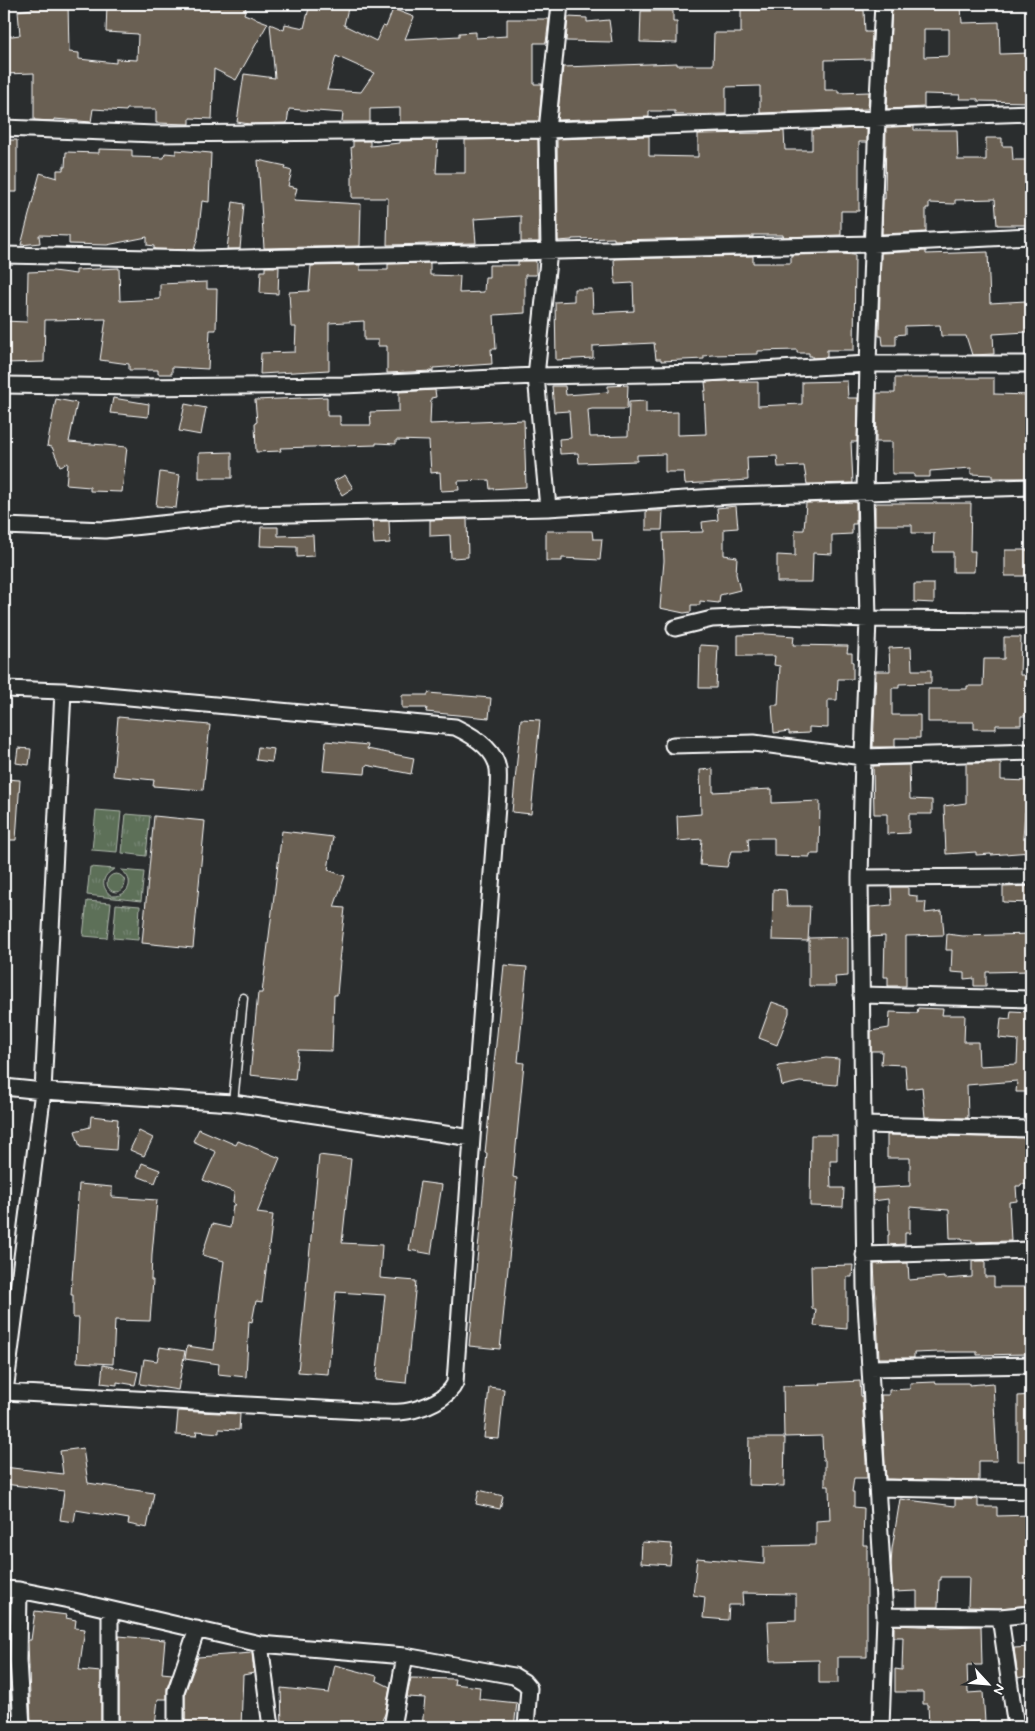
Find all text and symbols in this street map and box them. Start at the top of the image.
north arrow [962,1658,1012,1708]
text: N [989,1681,1009,1697]

